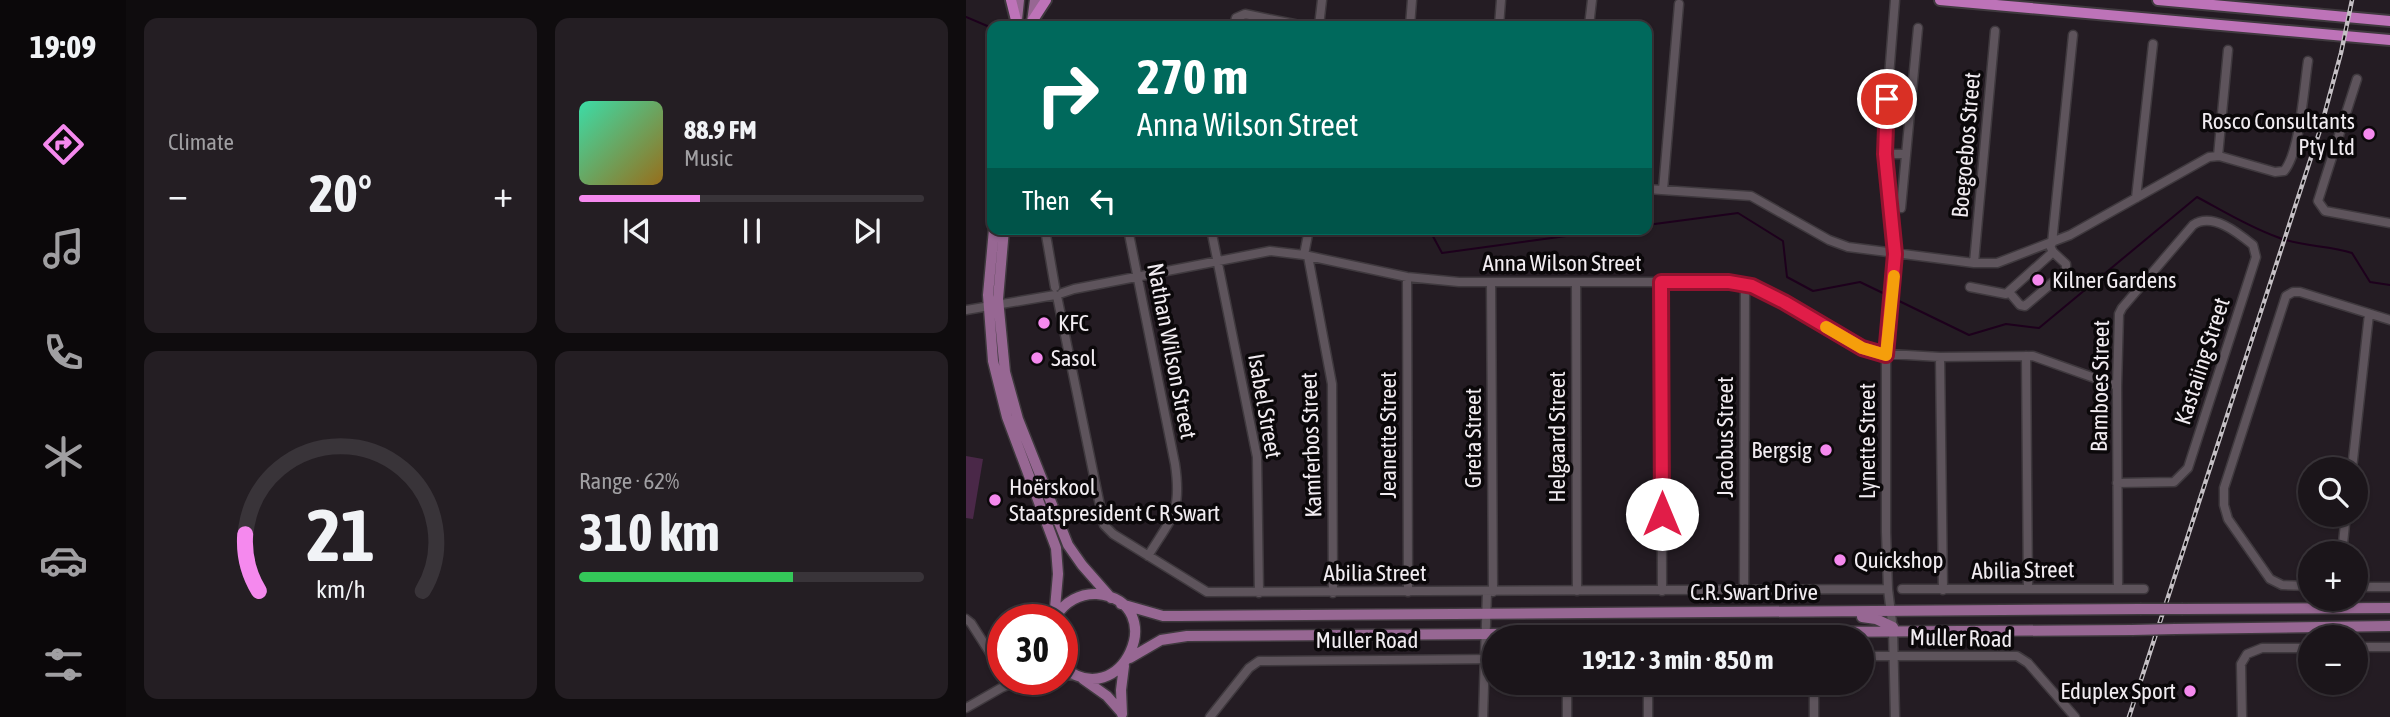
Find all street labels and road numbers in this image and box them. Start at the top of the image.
street label: Boegoebos Street [1947,71,1985,219]
street label: Anna Wilson Street [1482,250,1642,276]
street label: Nathan Wilson Street [1142,261,1202,441]
street label: Kastaiing Street [2169,294,2235,428]
street label: Bamboes Street [2086,320,2114,452]
street label: Isabel Street [1243,352,1287,460]
street label: Jeanette Street [1375,371,1401,499]
street label: Helgaard Street [1544,371,1570,503]
street label: Kamferbos Street [1295,372,1327,518]
street label: Jacobus Street [1712,376,1738,498]
street label: Lynette Street [1854,383,1880,499]
street label: Greta Street [1460,388,1486,488]
street label: Abilia Street [1971,556,2075,584]
street label: Abilia Street [1323,560,1427,586]
street label: C.R. Swart Drive [1690,579,1818,605]
street label: Muller Road [1909,624,2013,652]
street label: Muller Road [1316,627,1418,653]

